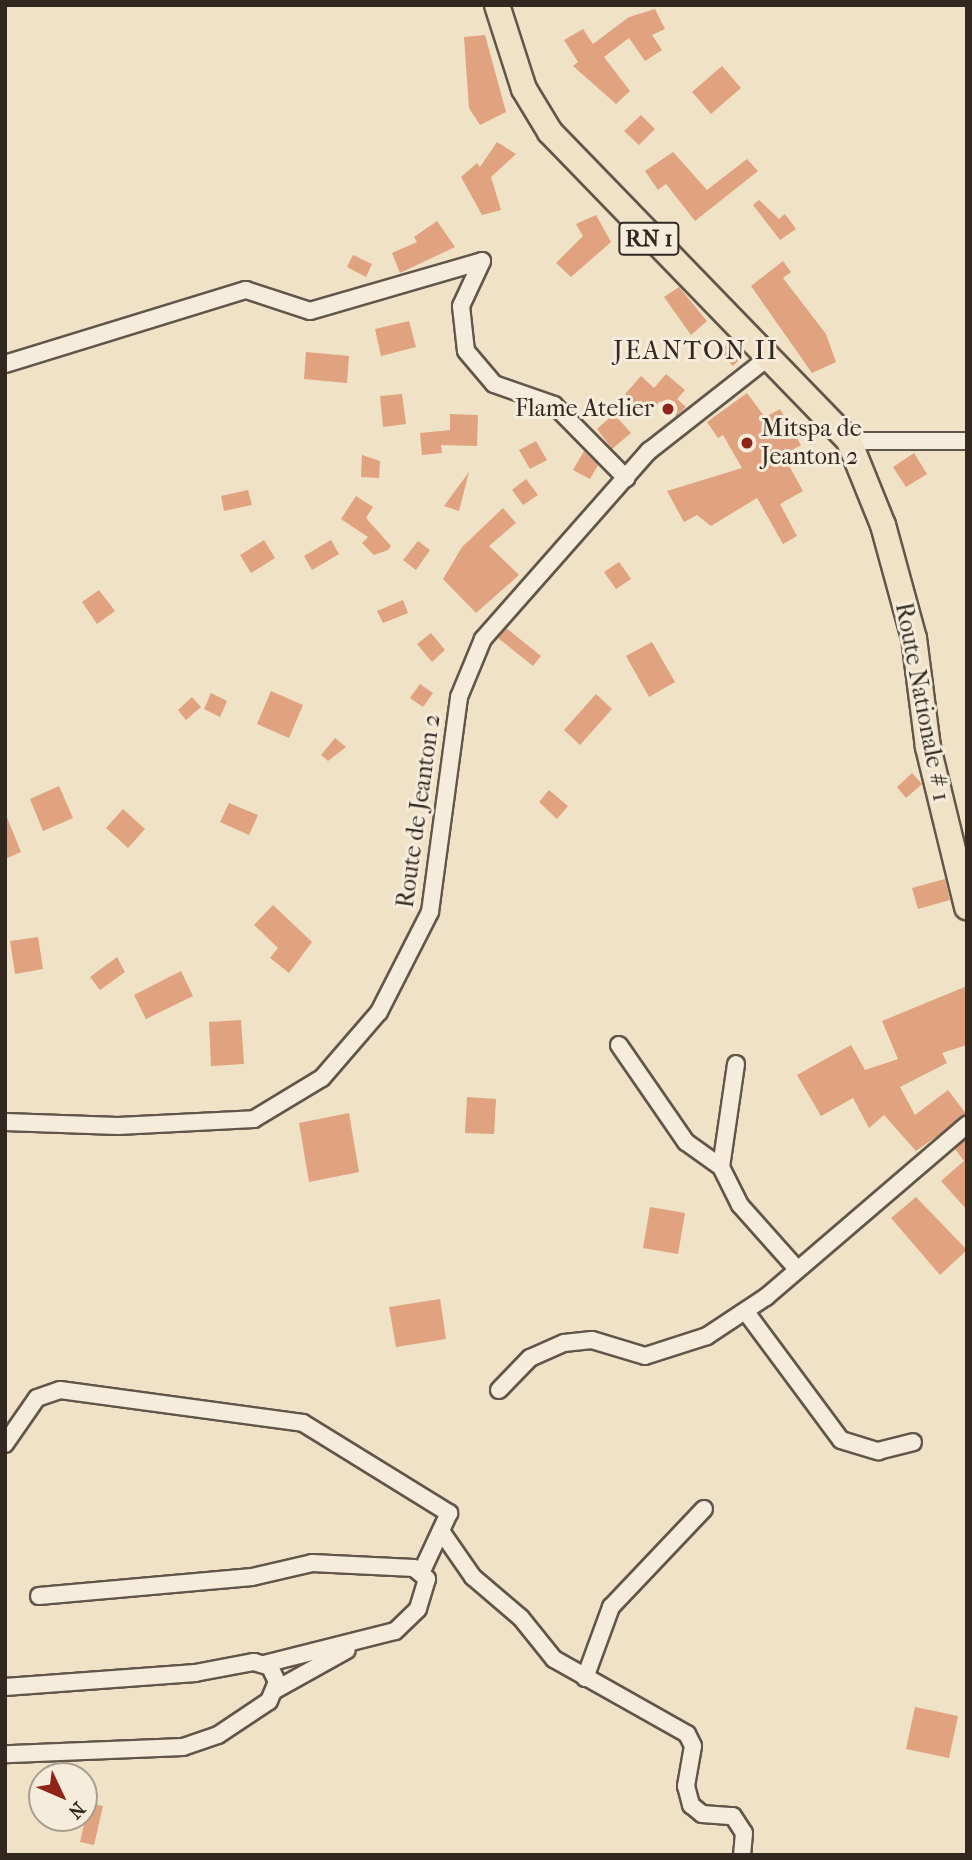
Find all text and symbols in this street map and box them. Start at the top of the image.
road number: RN 1 [618,220,680,258]
district label: JEANTON II [614,335,778,367]
place label: Flame Atelier [515,395,654,423]
marker: Flame Atelier [660,401,676,417]
place label: Mitspa de Jeanton 2 [761,415,862,471]
marker: Mitspa de Jeanton 2 [739,435,755,451]
street label: Route Nationale # 1 [889,600,955,804]
street label: Route de Jeanton 2 [391,712,447,910]
north arrow [28,1762,98,1832]
text: N [64,1797,90,1823]

